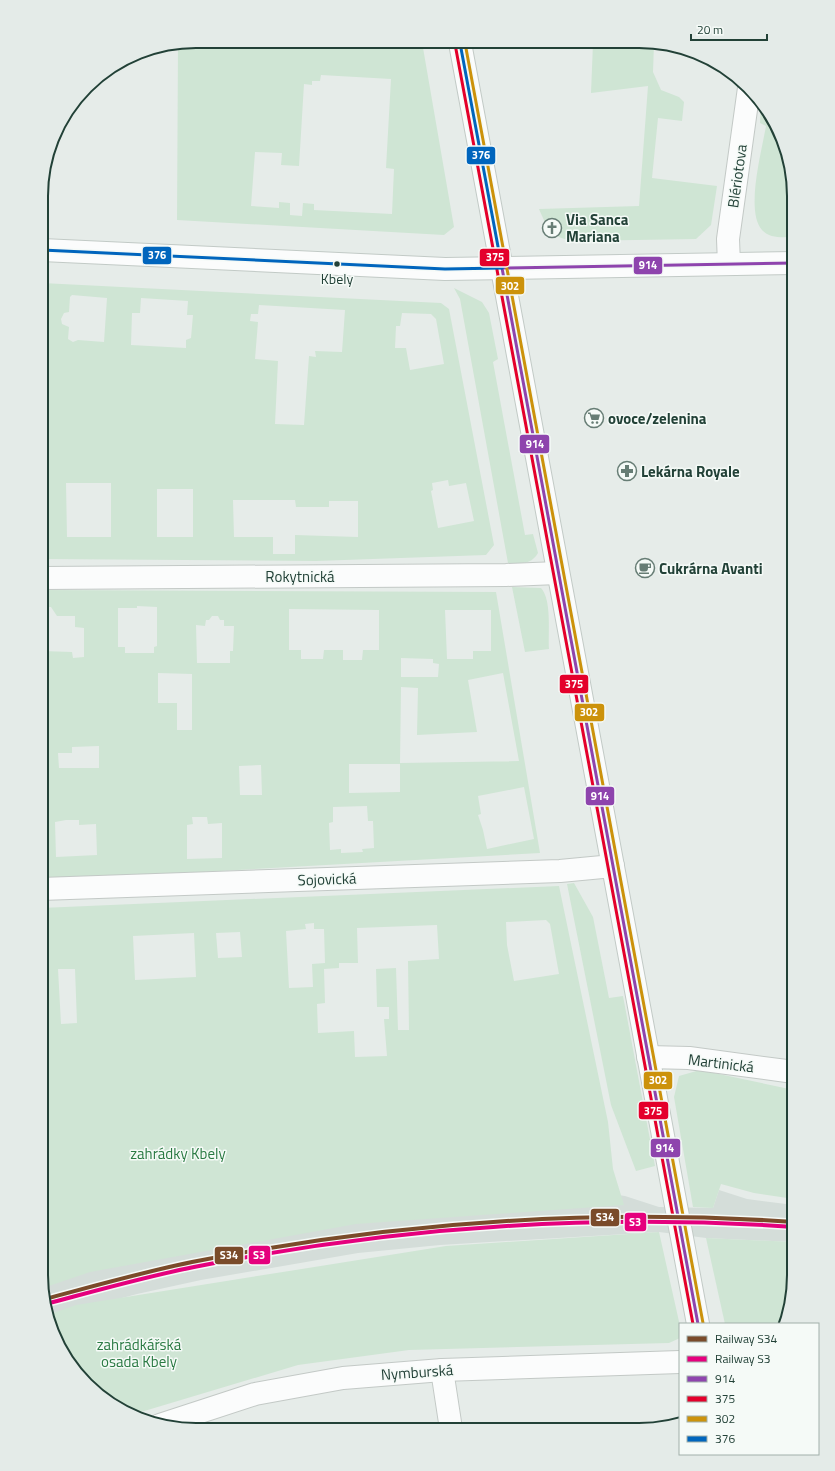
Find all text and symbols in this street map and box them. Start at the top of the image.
scale bar [691,16,767,42]
text: 20 m [697,20,723,39]
street label: Blériotova [721,142,753,209]
line badge: 376 [466,146,496,165]
text: 376 [472,147,490,163]
place label: Via Sanca Mariana [566,208,629,248]
church icon: Via Sanca Mariana [541,217,563,239]
line badge: 376 [142,246,172,265]
text: 376 [148,247,166,263]
line badge: 375 [479,248,510,267]
text: 375 [486,249,504,265]
line badge: 914 [633,256,663,275]
text: 914 [639,257,657,273]
marker: Kbely [332,259,342,269]
place label: Kbely [321,268,353,289]
line badge: 302 [495,276,525,295]
text: 302 [501,278,519,294]
supermarket icon: ovoce/zelenina [583,407,605,429]
place label: ovoce/zelenina [608,407,707,430]
line badge: 914 [519,434,550,454]
text: 914 [526,436,544,452]
pharmacy icon: Lekárna Royale [616,460,638,482]
place label: Lekárna Royale [641,460,740,483]
cafe icon: Cukrárna Avanti [634,557,656,579]
place label: Cukrárna Avanti [659,557,763,580]
street label: Rokytnická [265,565,335,588]
line badge: 375 [559,674,589,694]
text: 375 [565,676,583,692]
line badge: 302 [574,703,605,722]
text: 302 [580,704,598,720]
line badge: 914 [585,786,615,806]
text: 914 [591,788,609,804]
street label: Sojovická [297,866,357,892]
street label: Martinická [687,1048,756,1079]
line badge: 302 [643,1071,673,1090]
text: 302 [649,1072,667,1088]
line badge: 375 [638,1101,669,1120]
text: 375 [644,1103,662,1119]
line badge: 914 [650,1138,681,1158]
text: 914 [656,1140,674,1156]
park label: zahrádky Kbely [130,1142,226,1165]
line badge: S34 [590,1208,620,1227]
text: S34 [596,1209,614,1225]
line badge: S3 [624,1212,647,1232]
text: S3 [629,1214,641,1230]
line badge: S3 [248,1245,271,1265]
line badge: S34 [214,1246,244,1265]
text: S34 [220,1247,238,1263]
text: S3 [253,1247,265,1263]
legend [679,1323,819,1455]
text: Railway S34 [715,1329,778,1348]
park label: zahrádkářská osada Kbely [97,1333,182,1373]
text: Railway S3 [715,1349,771,1368]
street label: Nymburská [380,1358,454,1386]
text: 914 [715,1369,735,1388]
text: 375 [715,1389,735,1408]
text: 302 [715,1409,735,1428]
text: 376 [715,1429,735,1448]

